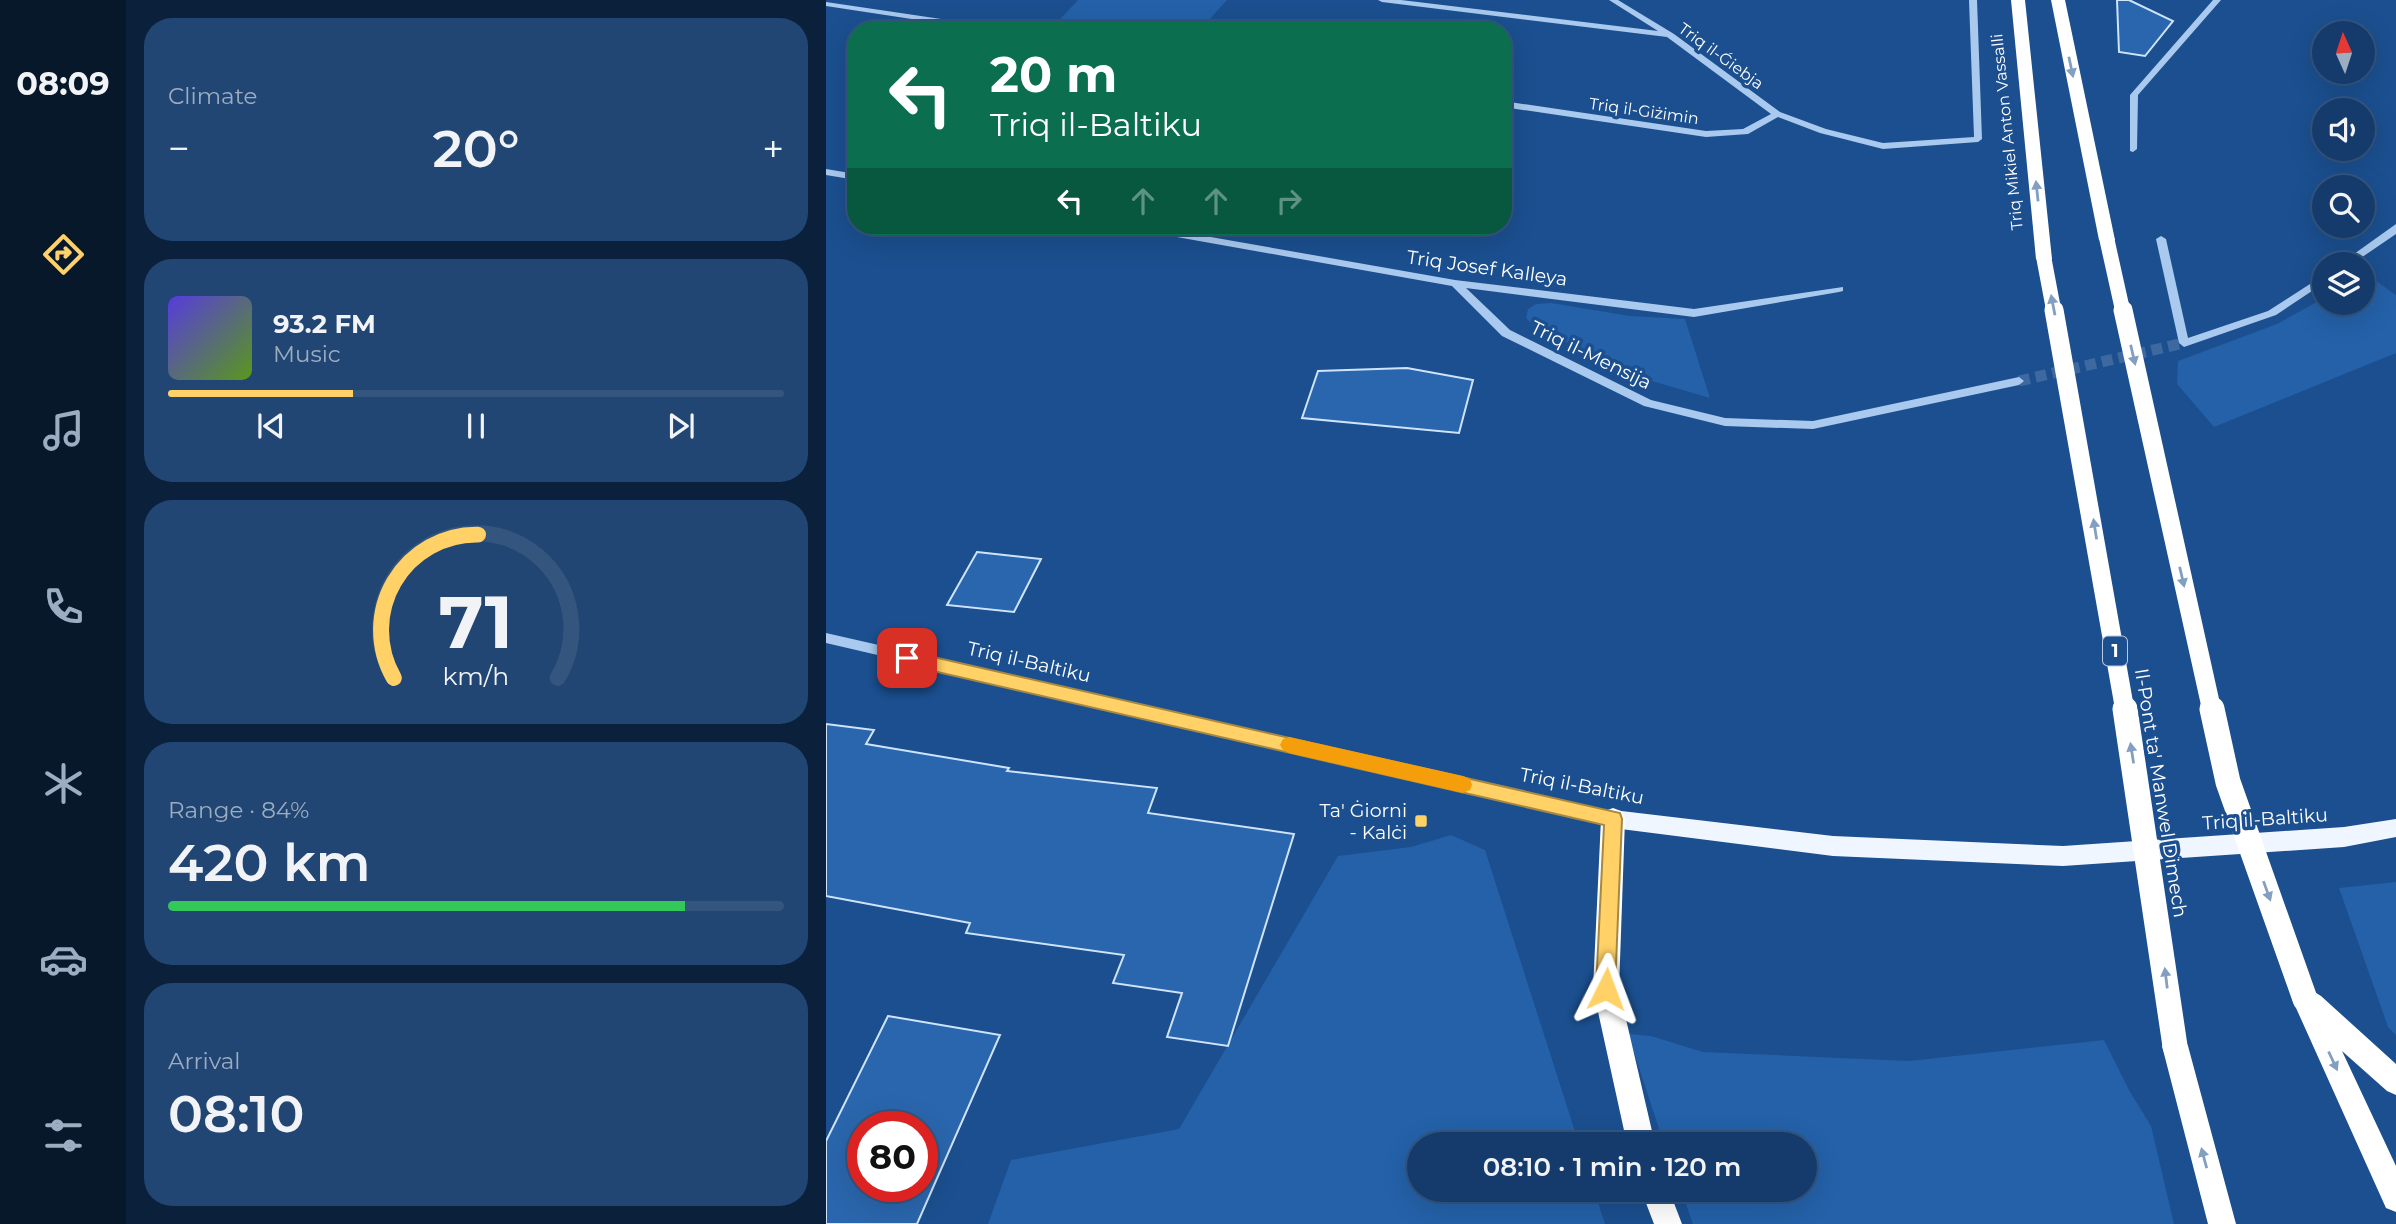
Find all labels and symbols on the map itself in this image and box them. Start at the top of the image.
street label: Triq il-Ǵiebja [1675,19,1767,93]
north arrow [2312,21,2375,84]
street label: Triq Mikiel Anton Vassalli [1987,33,2027,231]
one-way arrow [2066,56,2077,78]
street label: Triq il-Giżimin [1588,94,1700,128]
one-way arrow [2031,180,2042,202]
street label: Triq Josef Kalleya [1405,245,1569,291]
one-way arrow [2047,294,2058,316]
street label: Triq il-Mensija [1527,316,1655,394]
one-way arrow [2127,344,2138,366]
one-way arrow [2090,518,2101,540]
one-way arrow [2177,566,2188,588]
pin [877,628,937,688]
road number: 1 [2103,636,2127,666]
street label: Triq il-Baltiku [965,637,1093,687]
street label: Il-Pont ta' Manwel Dimech [2130,667,2192,919]
one-way arrow [2126,742,2137,764]
street label: Triq il-Baltiku [1518,763,1646,809]
place label: Ta' Ġiorni - Kalċi [1319,799,1407,844]
street label: Triq il-Baltiku [2201,803,2329,835]
marker: Ta' Ġiorni - Kalċi [1413,813,1429,829]
one-way arrow [2261,880,2272,901]
position arrow [1569,952,1643,1026]
one-way arrow [2161,967,2172,989]
one-way arrow [2327,1051,2339,1071]
speed limit sign: 80 [847,1111,938,1202]
one-way arrow [2198,1147,2209,1169]

